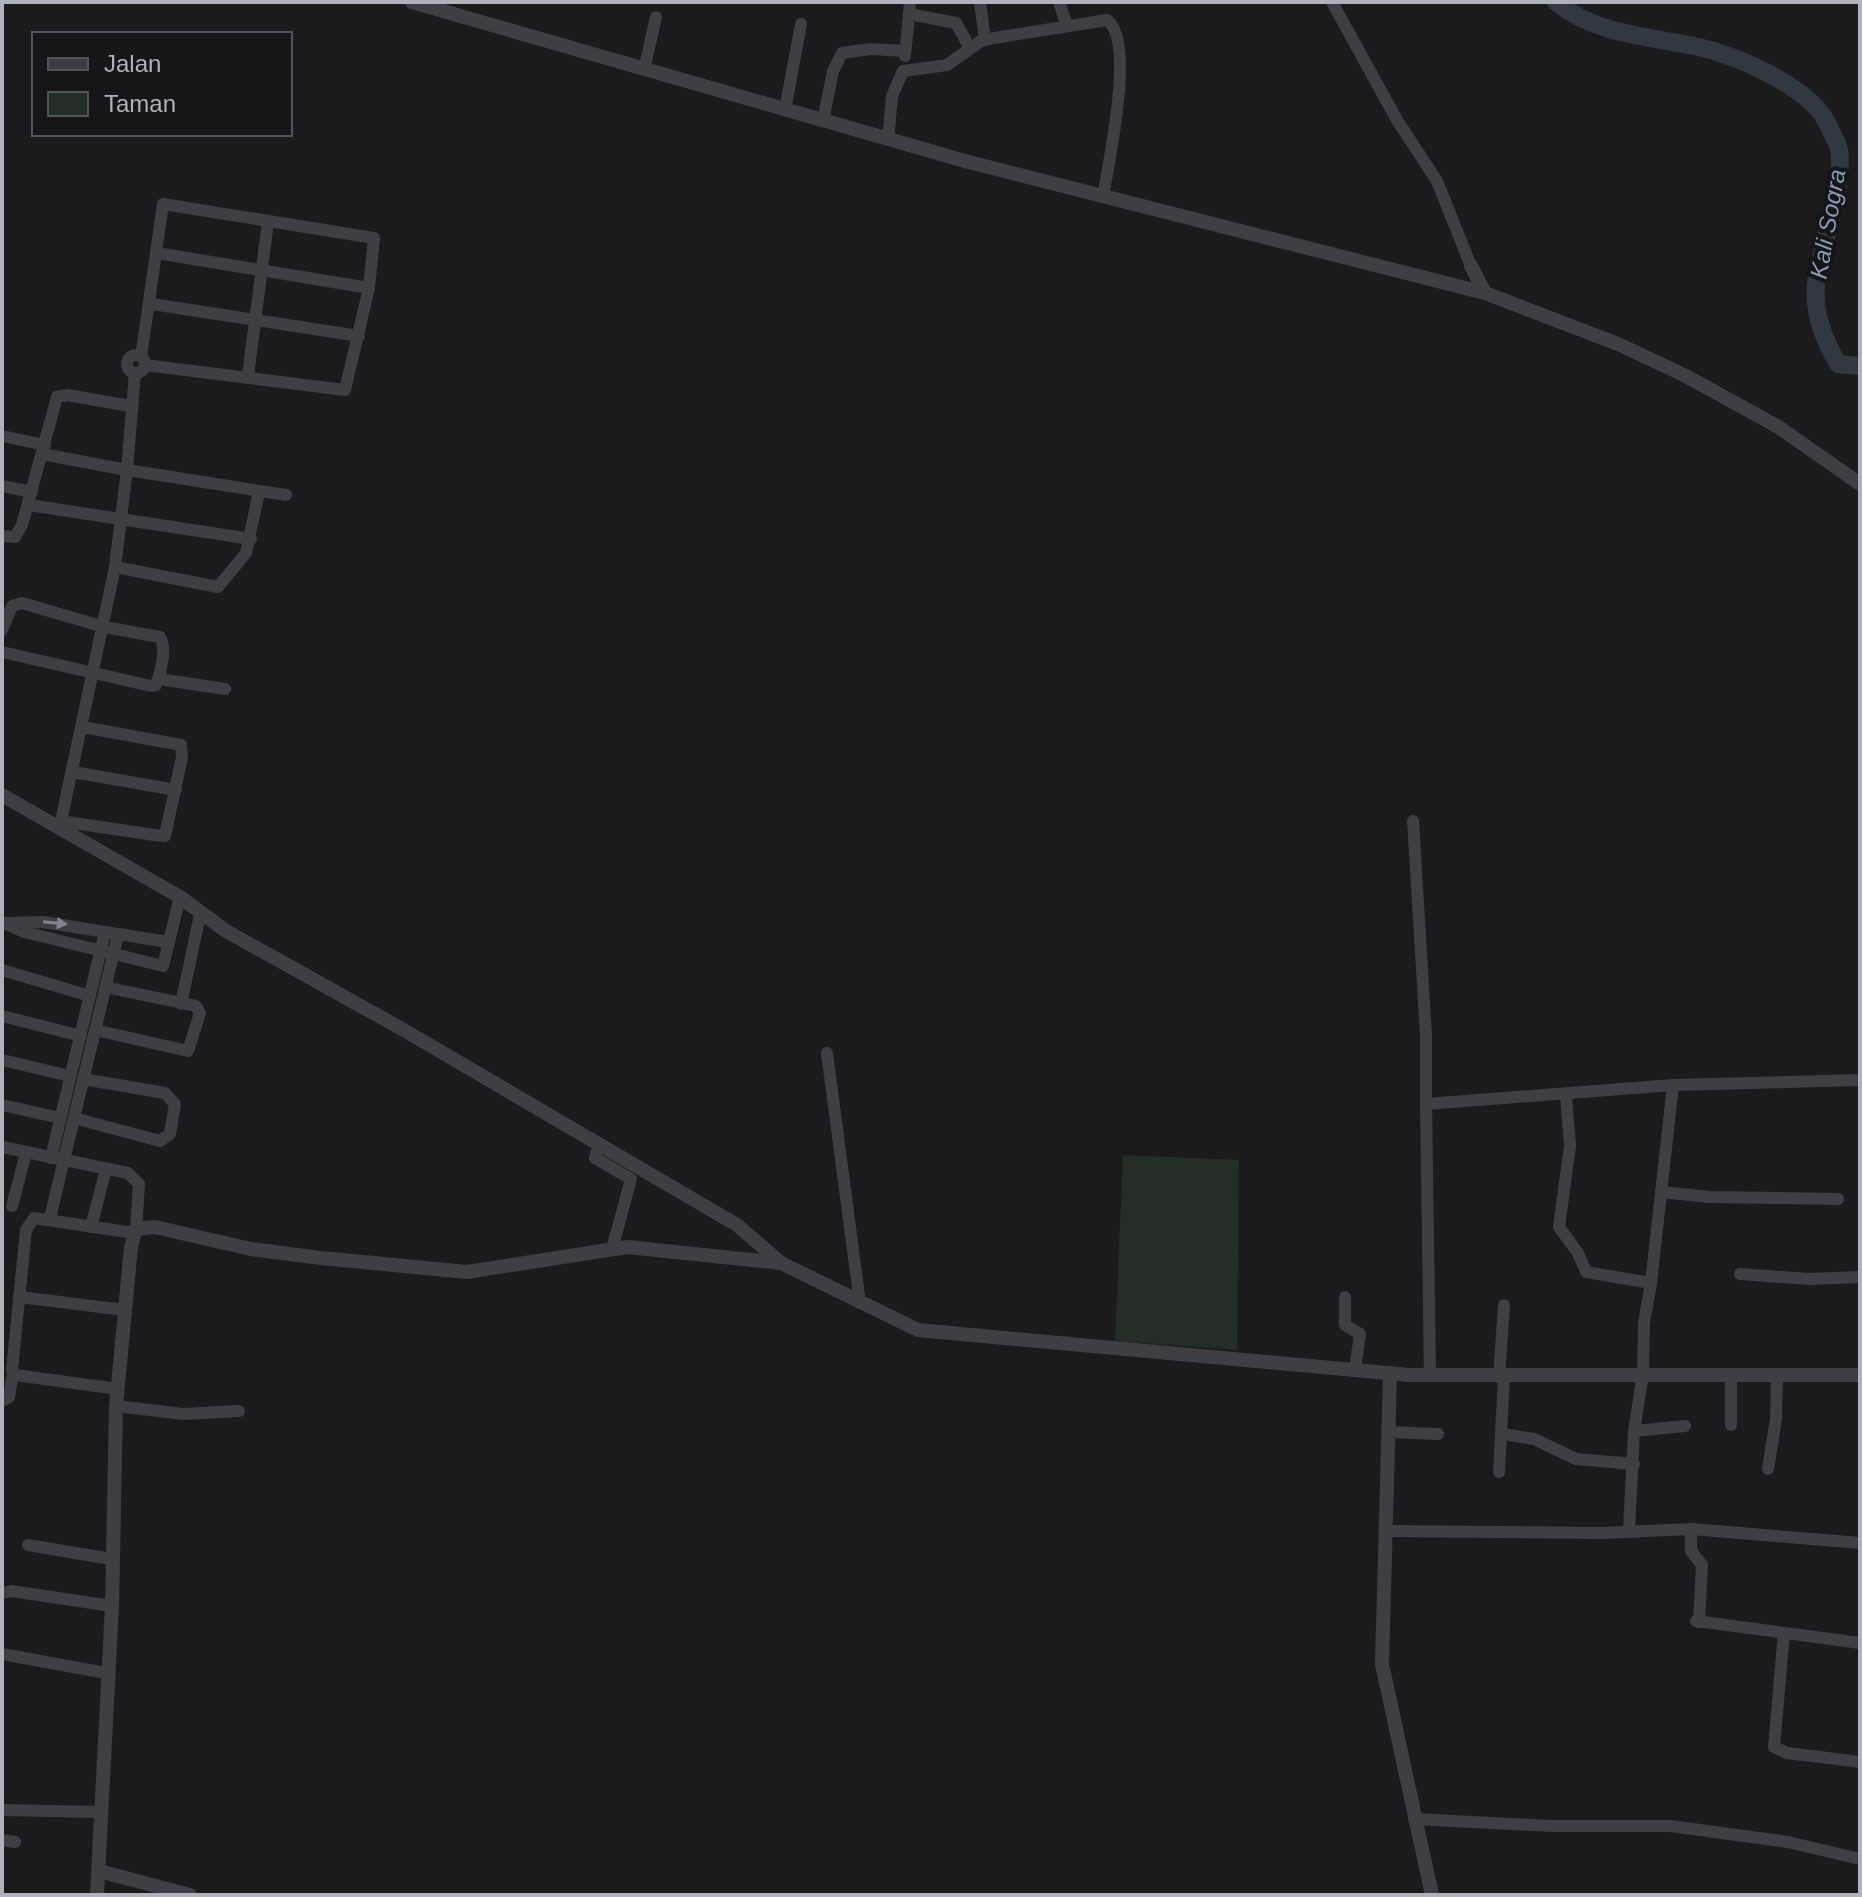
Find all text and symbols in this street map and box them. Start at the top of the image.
legend [32,32,292,136]
text: Jalan [104,50,161,77]
text: Taman [104,90,176,117]
water label: Kali Sogra [1805,167,1850,281]
one-way arrow [43,917,68,930]

